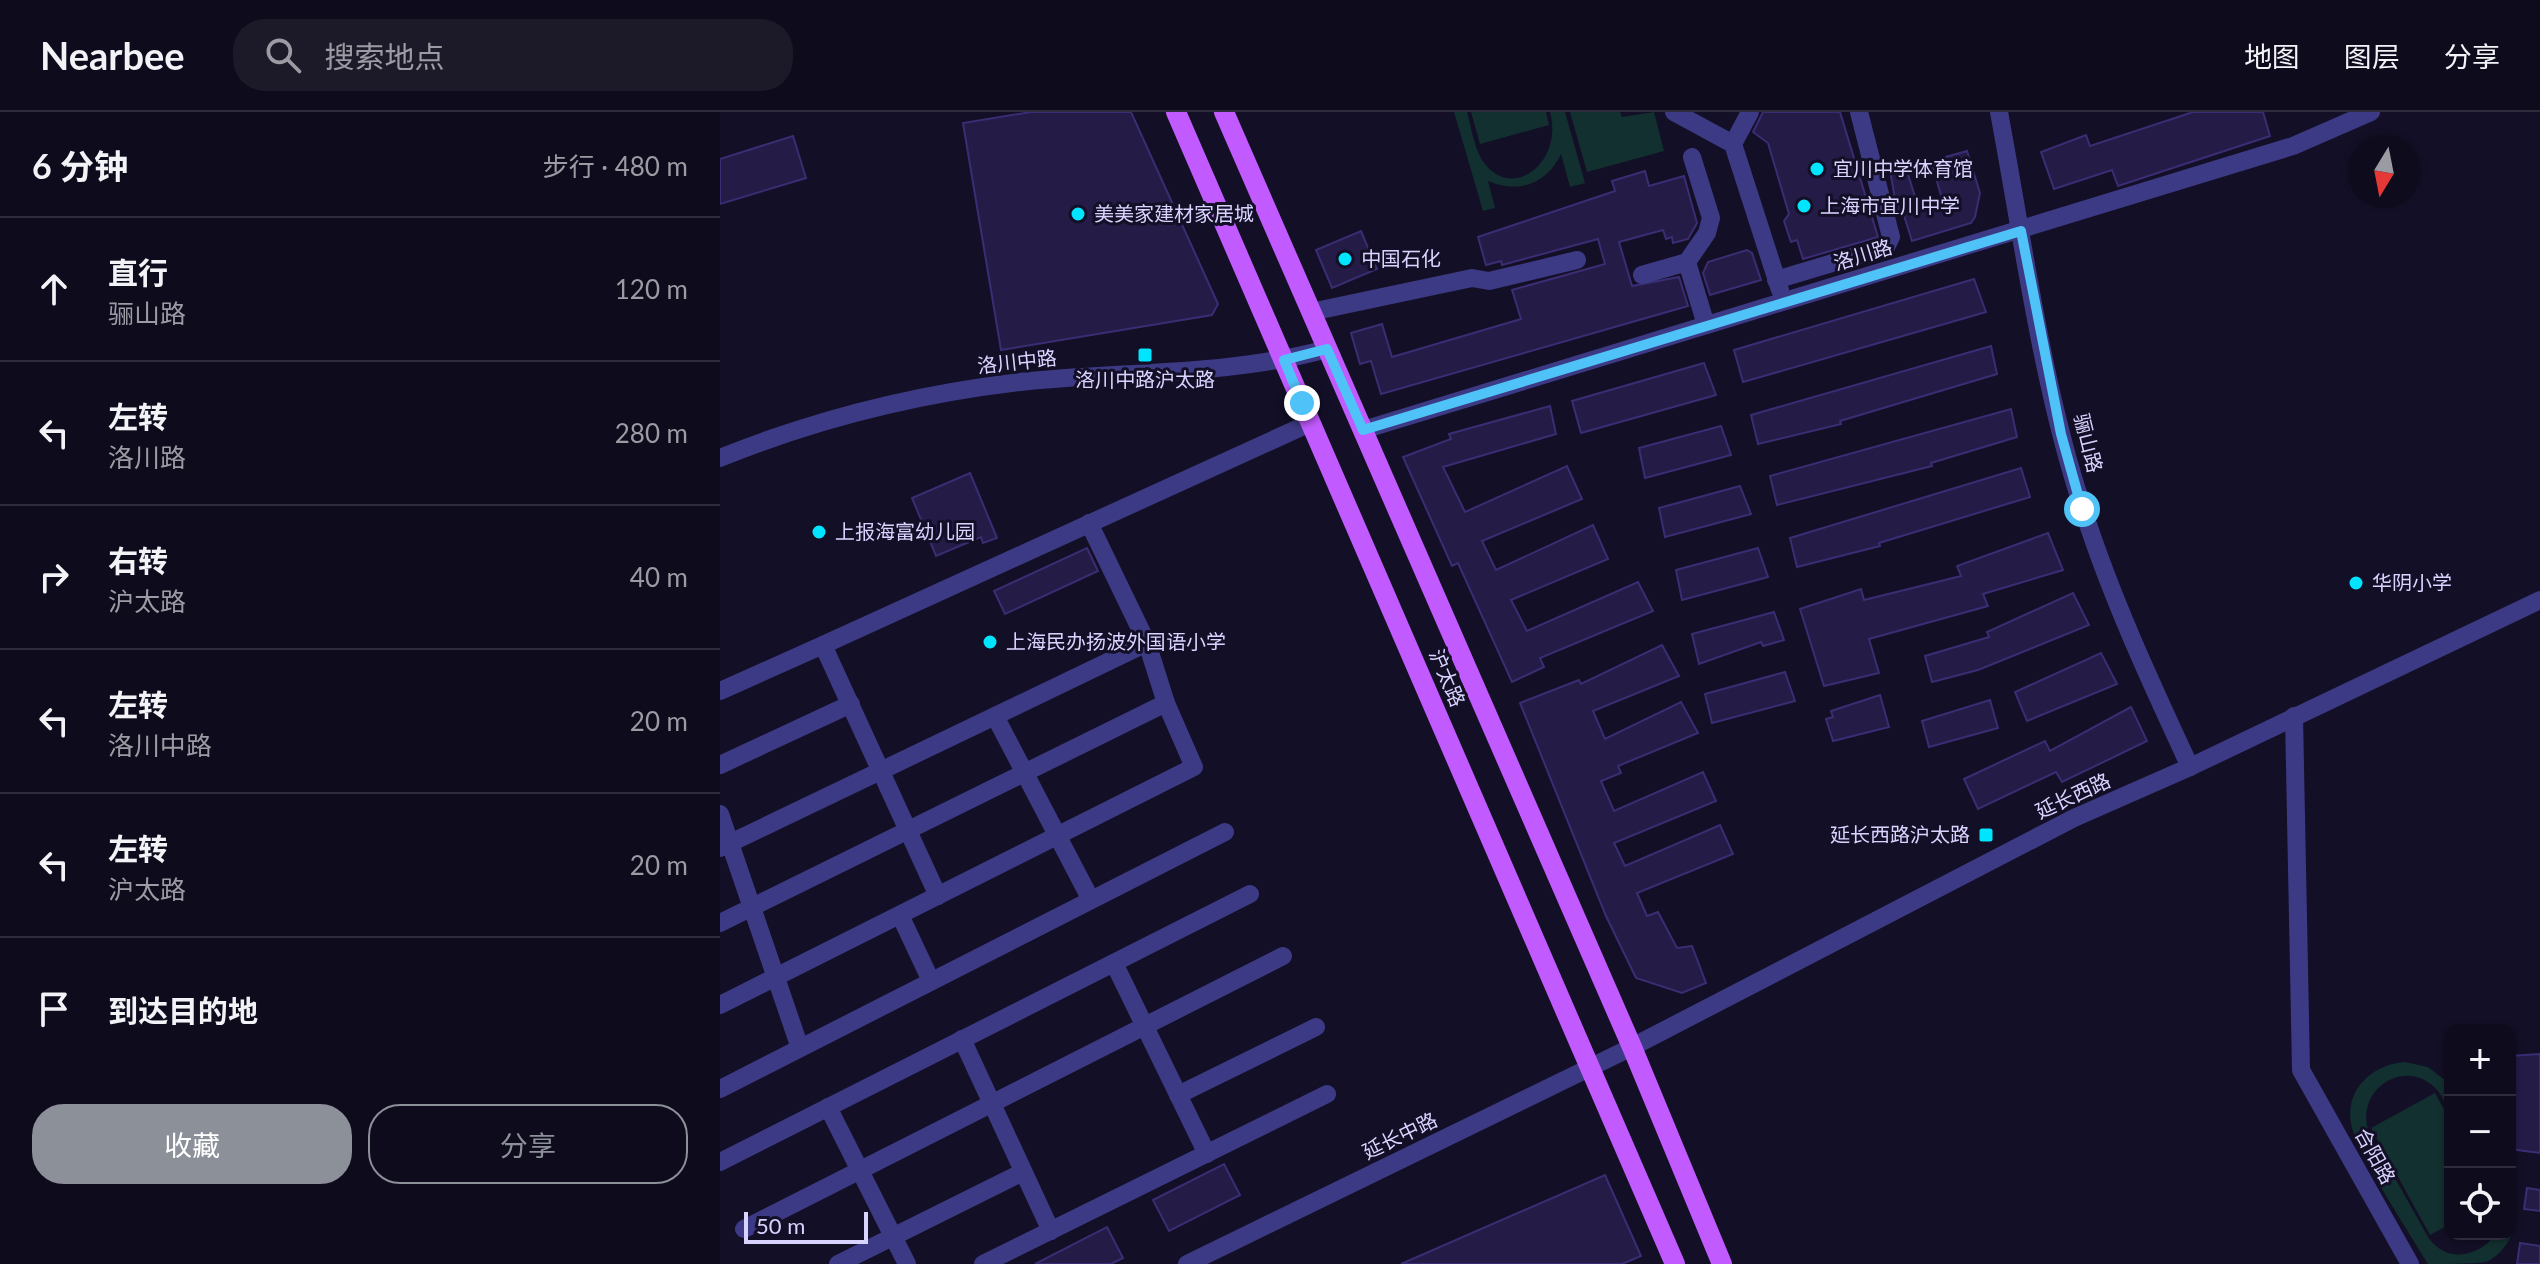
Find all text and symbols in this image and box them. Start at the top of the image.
search box [233,19,793,91]
text: Nearbee [40,32,185,78]
icon: search [261,33,305,77]
text: 搜索地点 [325,38,445,74]
text: 地图 [2244,39,2300,73]
text: 图层 [2344,39,2400,73]
text: 分享 [2444,39,2500,73]
north arrow [2348,136,2420,208]
text: 6 分钟 [32,145,128,186]
text: 步行 · 480 m [543,150,688,182]
place label: 宜川中学体育馆 [1833,156,1973,180]
marker: 宜川中学体育馆 [1808,160,1826,178]
place label: 上海市宜川中学 [1820,193,1960,217]
marker: 上海市宜川中学 [1795,197,1813,215]
place label: 美美家建材家居城 [1094,201,1254,225]
marker: 美美家建材家居城 [1069,205,1087,223]
street label: 洛川路 [1831,234,1895,274]
place label: 中国石化 [1361,246,1441,270]
marker: 中国石化 [1336,250,1354,268]
text: 直行 [108,254,168,290]
icon: ahead [32,267,76,311]
text: 120 m [615,273,688,305]
text: 骊山路 [108,297,186,329]
street label: 洛川中路 [976,345,1058,377]
marker: 洛川中路沪太路 [1136,346,1154,364]
place label: 洛川中路沪太路 [1075,367,1215,391]
route end [1284,385,1320,421]
text: 左转 [108,398,168,434]
icon: left [32,411,76,455]
street label: 骊山路 [2070,411,2108,475]
text: 280 m [615,417,688,449]
text: 洛川路 [108,441,186,473]
route start [2064,491,2100,527]
place label: 上报海富幼儿园 [835,519,975,543]
marker: 上报海富幼儿园 [810,523,828,541]
text: 右转 [108,542,168,578]
icon: right [32,555,76,599]
text: 40 m [630,561,688,593]
place label: 华阴小学 [2372,570,2452,594]
marker: 华阴小学 [2347,574,2365,592]
text: 沪太路 [108,585,186,617]
place label: 上海民办扬波外国语小学 [1006,629,1226,653]
marker: 上海民办扬波外国语小学 [981,633,999,651]
street label: 沪太路 [1425,645,1471,710]
text: 左转 [108,686,168,722]
icon: left [32,699,76,743]
text: 20 m [630,705,688,737]
text: 洛川中路 [108,729,212,761]
street label: 延长西路 [2031,767,2114,823]
place label: 延长西路沪太路 [1830,822,1970,846]
marker: 延长西路沪太路 [1977,826,1995,844]
text: 左转 [108,830,168,866]
icon: left [32,843,76,887]
text: 20 m [630,849,688,881]
text: 沪太路 [108,873,186,905]
icon: arrive [32,987,76,1031]
text: 到达目的地 [108,992,258,1028]
map controls [2444,1024,2516,1240]
button: + [2444,1024,2516,1096]
button: − [2444,1096,2516,1168]
button: 收藏 [32,1104,352,1184]
button: 分享 [368,1104,688,1184]
street label: 延长中路 [1358,1107,1441,1163]
street label: 合阳路 [2351,1123,2401,1188]
button: locate [2444,1168,2516,1240]
scale bar [744,1208,868,1244]
text: 50 m [756,1212,805,1239]

